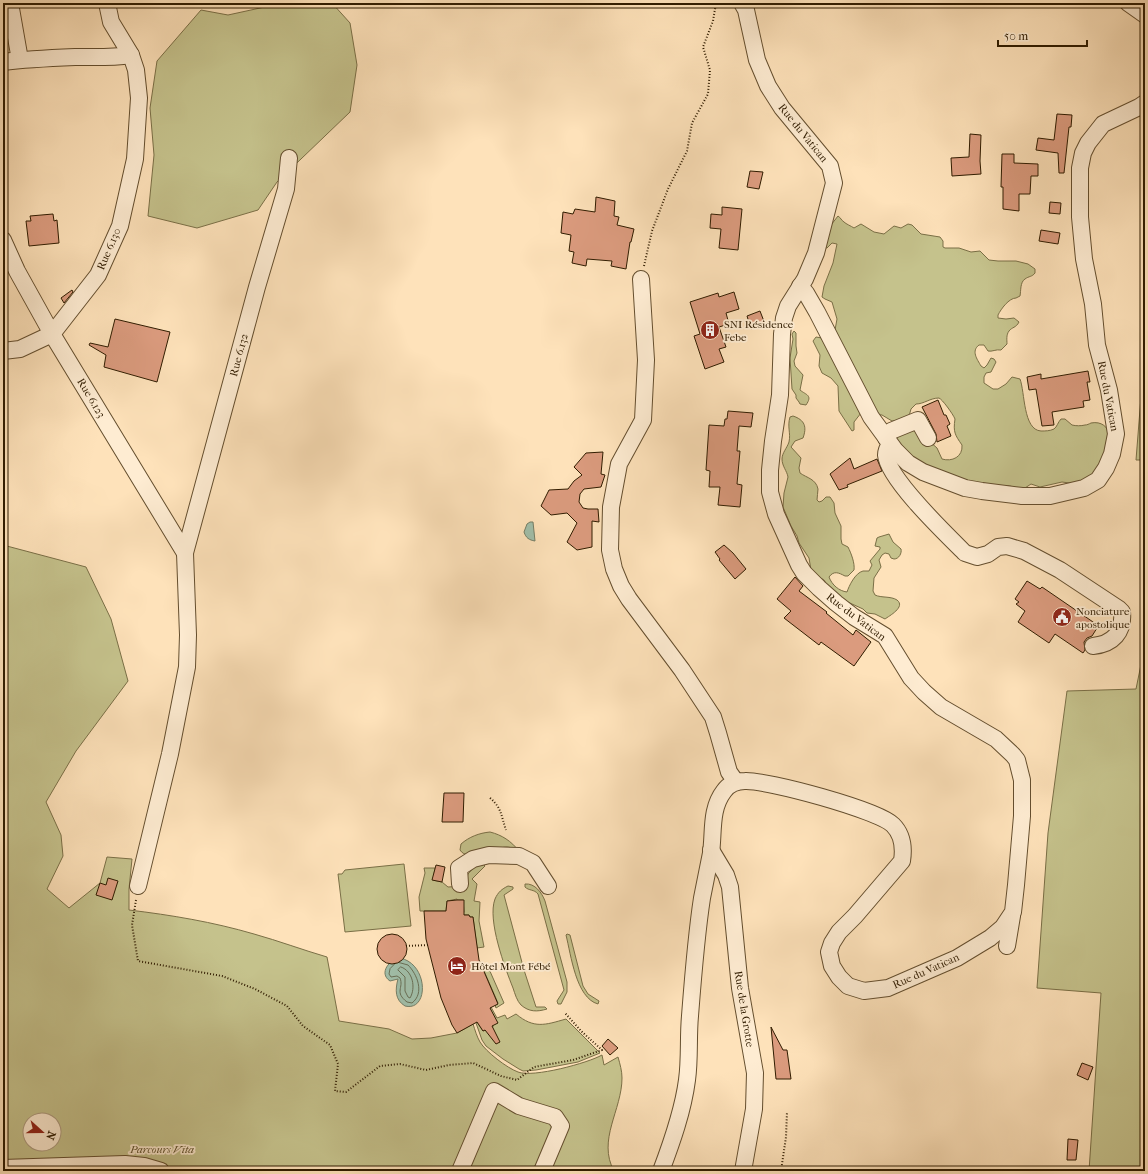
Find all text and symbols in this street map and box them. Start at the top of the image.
scale bar [998,22,1087,48]
text: 50 m [1004,29,1028,43]
street label: Rue du Vatican [776,101,831,165]
street label: Rue 6.130 [94,226,124,272]
place label: SNI Résidence Febe [724,318,794,344]
building icon: SNI Résidence Febe [699,319,721,341]
street label: Rue 6.132 [227,332,251,378]
street label: Rue du Vatican [1095,360,1121,433]
street label: Rue 6.123 [74,376,108,420]
street label: Rue du Vatican [824,590,889,644]
place label: Nonciature apostolique [1076,605,1130,631]
public building icon: Nonciature apostolique [1051,606,1073,628]
street label: Rue du Vatican [891,950,962,991]
hotel icon: Hôtel Mont Fébé [446,955,468,977]
place label: Hôtel Mont Fébé [471,960,551,973]
street label: Rue de la Grotte [732,970,757,1049]
north arrow [22,1112,62,1152]
text: N [43,1129,58,1142]
park label: Parcours Vita [129,1143,194,1156]

